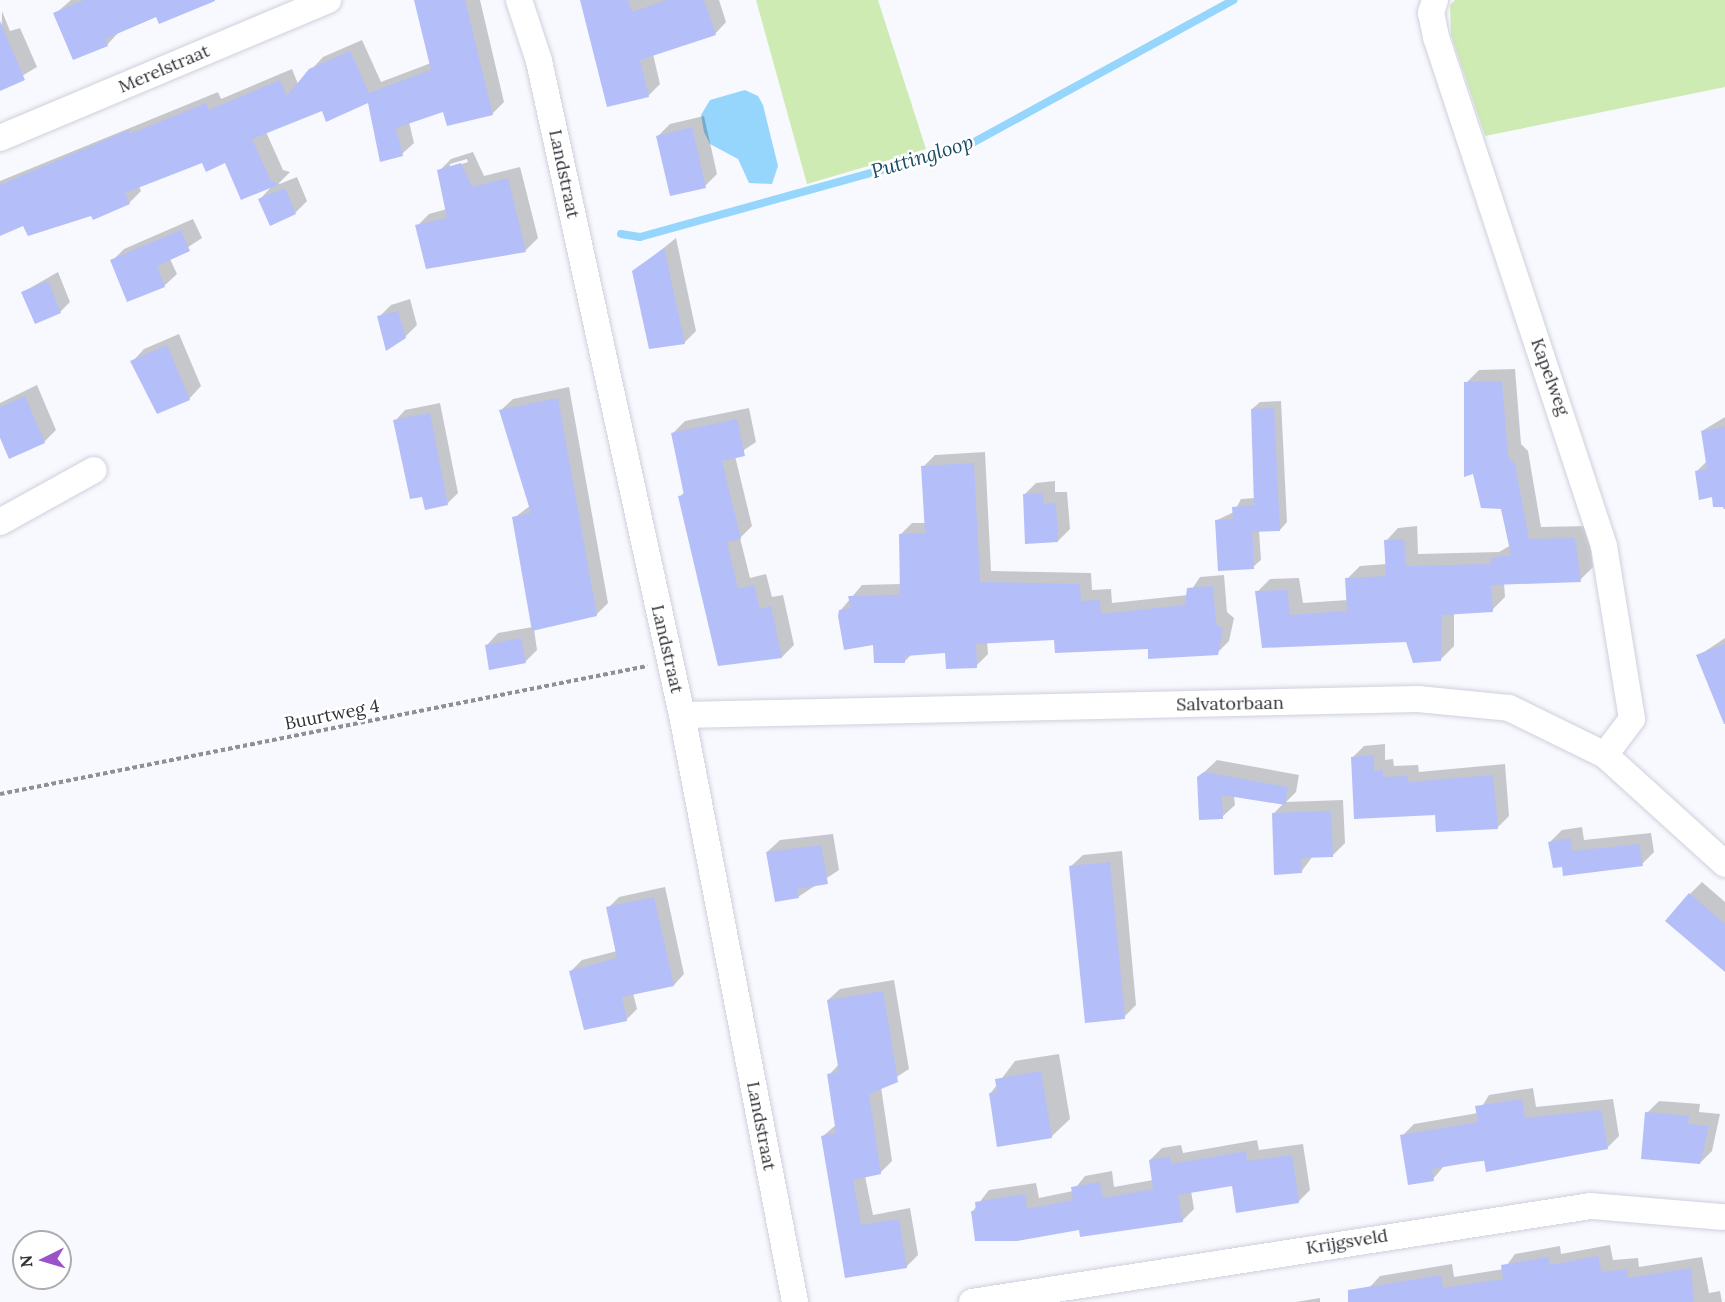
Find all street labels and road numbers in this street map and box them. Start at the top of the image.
street label: Merelstraat [115,40,213,98]
street label: Landstraat [544,128,584,220]
street label: Kapelweg [1526,335,1574,419]
street label: Landstraat [646,603,688,695]
street label: Salvatorbaan [1176,692,1284,716]
street label: Buurtweg 4 [283,695,381,735]
street label: Landstraat [742,1080,780,1172]
street label: Krijgsveld [1305,1225,1389,1259]

